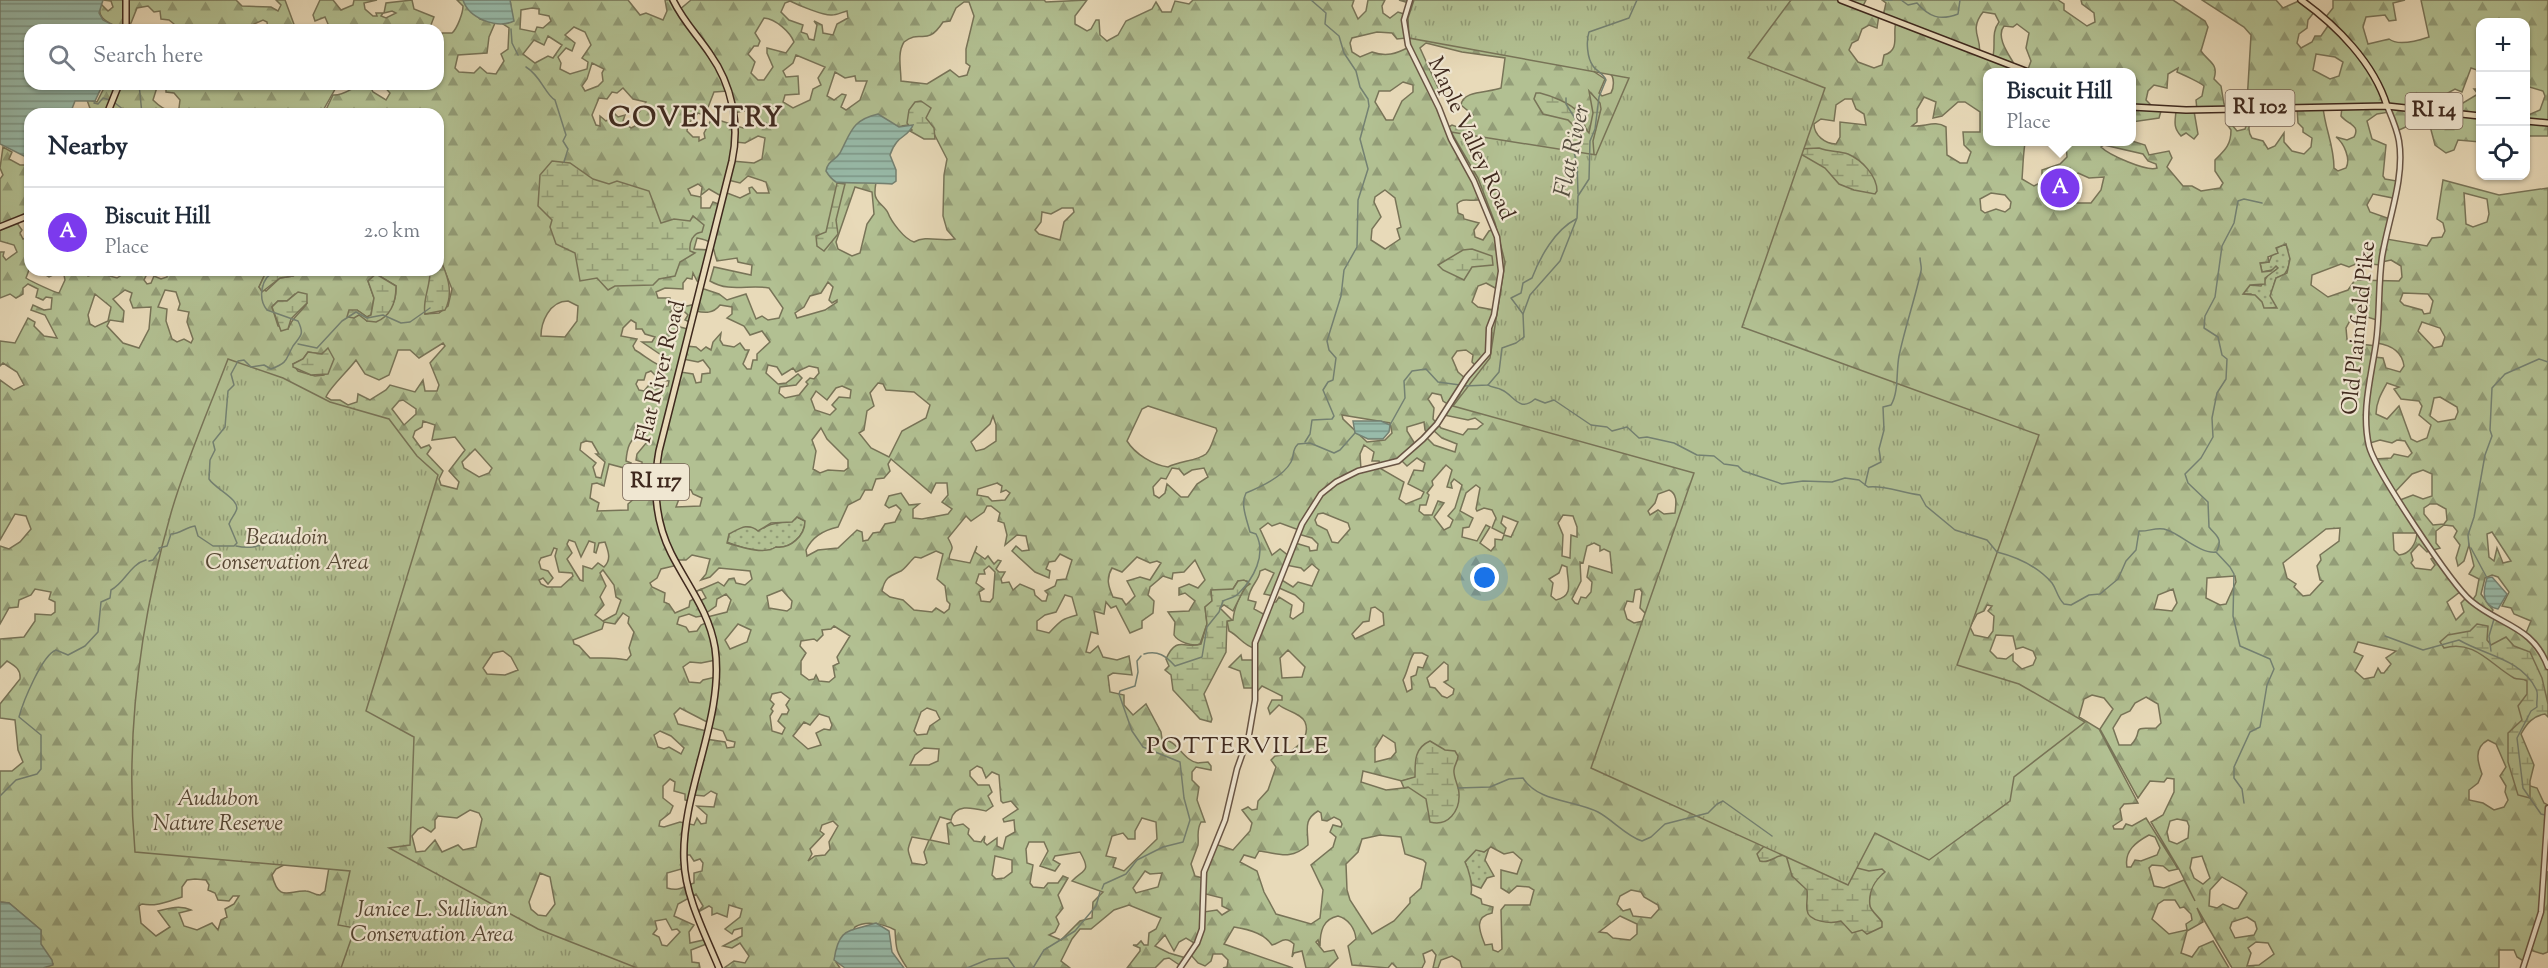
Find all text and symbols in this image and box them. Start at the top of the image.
map controls [2476,18,2530,180]
button: + [2476,18,2530,72]
search box [24,24,444,90]
icon: search [45,41,78,74]
text: Search here [93,41,203,73]
street label: Maple Valley Road [1418,52,1522,226]
popup [1983,68,2136,146]
button: − [2476,72,2530,126]
text: Biscuit Hill [2007,77,2112,109]
road number: RI 102 [2226,90,2294,126]
road number: RI 14 [2406,93,2462,129]
district label: COVENTRY [608,99,784,139]
water label: Flat River [1547,101,1600,201]
text: Place [2007,109,2051,138]
button: locate [2476,126,2530,180]
text: Nearby [48,129,128,166]
pin: A [2040,166,2080,210]
text: Biscuit Hill [105,202,211,234]
text: A [59,218,76,247]
text: 2.0 km [364,218,420,247]
text: Place [105,234,149,263]
street label: Old Plainfield Pike [2335,239,2385,417]
street label: Flat River Road [629,297,695,447]
road number: RI 117 [623,464,689,500]
park label: Beaudoin Conservation Area [205,523,369,580]
your location [1470,563,1499,592]
district label: POTTERVILLE [1146,730,1330,764]
park label: Audubon Nature Reserve [153,784,283,841]
park label: Janice L. Sullivan Conservation Area [350,895,514,952]

